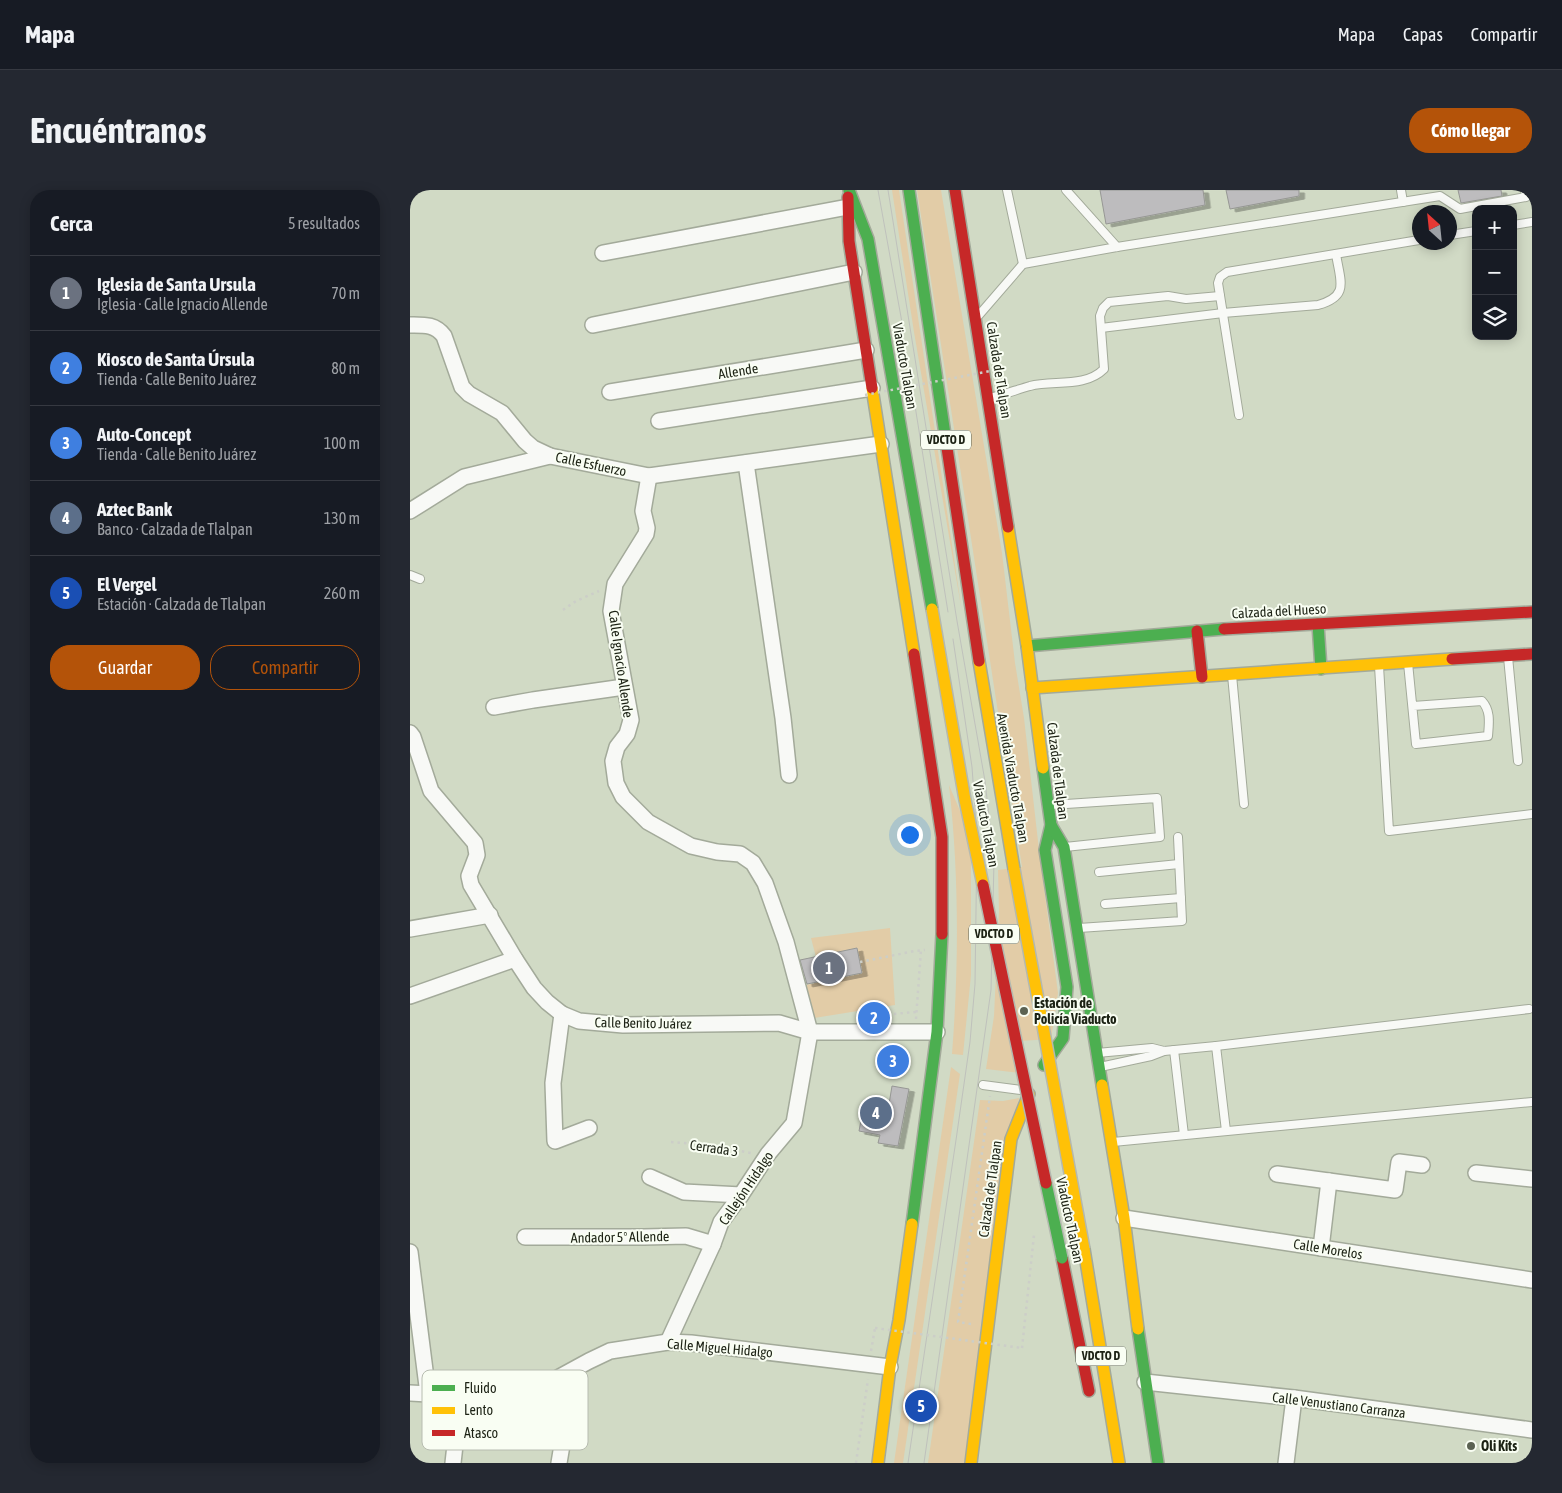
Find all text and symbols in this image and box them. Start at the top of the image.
text: Mapa [25,21,75,48]
text: Mapa [1338,24,1375,45]
text: Capas [1403,24,1443,45]
text: Compartir [1471,24,1537,45]
button: Cómo llegar [1409,108,1532,153]
text: Encuéntranos [30,110,206,150]
north arrow [1412,205,1457,250]
map controls [1472,205,1517,340]
button: + [1472,205,1517,250]
text: Cerca [50,211,93,235]
text: 5 resultados [288,214,360,232]
button: − [1472,250,1517,295]
text: Iglesia de Santa Ursula [97,273,256,295]
text: 1 [62,284,70,302]
text: 70 m [331,284,360,302]
text: Iglesia · Calle Ignacio Allende [97,295,268,313]
button: layers [1472,295,1517,340]
street label: Calzada de Tlalpan [983,320,1015,420]
street label: Viaducto Tlalpan [890,322,920,410]
text: Kiosco de Santa Úrsula [97,348,255,370]
text: 2 [62,359,70,377]
text: 80 m [331,359,360,377]
street label: Allende [717,360,759,382]
text: Tienda · Calle Benito Juárez [97,370,256,388]
text: Auto-Concept [97,423,191,445]
road number: VDCTO D [921,430,971,450]
text: 3 [62,434,70,452]
text: 100 m [324,434,360,452]
text: Tienda · Calle Benito Juárez [97,445,256,463]
street label: Calle Esfuerzo [554,449,628,479]
text: Aztec Bank [97,498,172,520]
text: 4 [62,509,70,527]
text: 130 m [324,509,360,527]
text: Banco · Calzada de Tlalpan [97,520,253,538]
text: El Vergel [97,573,157,595]
text: 5 [62,584,70,602]
text: 260 m [324,584,360,602]
text: Estación · Calzada de Tlalpan [97,595,266,613]
street label: Calzada del Hueso [1231,601,1327,621]
street label: Calle Ignacio Allende [606,609,636,719]
button: Guardar [50,645,200,690]
button: Compartir [210,645,360,690]
street label: Avenida Viaducto Tlalpan [994,712,1032,844]
street label: Calzada de Tlalpan [1044,721,1072,821]
street label: Viaducto Tlalpan [970,780,1002,868]
your location [897,822,923,848]
road number: VDCTO D [969,924,1019,944]
pin: 1 [813,949,845,987]
place label: Estación de Policía Viaducto [1034,995,1117,1027]
pin: 2 [858,999,890,1037]
marker: Estación de Policía Viaducto [1018,1005,1030,1017]
street label: Calle Benito Juárez [594,1014,692,1032]
pin: 3 [877,1042,909,1080]
pin: 4 [860,1094,892,1132]
street label: Cerrada 3 [689,1137,739,1159]
street label: Calzada de Tlalpan [975,1139,1005,1239]
street label: Callejón Hidalgo [716,1148,776,1228]
street label: Viaducto Tlalpan [1053,1176,1087,1264]
street label: Andador 5º Allende [571,1228,669,1246]
street label: Calle Morelos [1292,1236,1364,1262]
street label: Calle Miguel Hidalgo [666,1335,774,1361]
road number: VDCTO D [1076,1346,1126,1366]
legend [422,1370,588,1450]
text: Fluido [464,1380,497,1396]
pin: 5 [905,1387,937,1425]
street label: Calle Venustiano Carranza [1271,1389,1407,1421]
text: Lento [464,1402,493,1418]
text: Atasco [464,1425,498,1441]
place label: Oli Kits [1481,1438,1517,1454]
marker: Oli Kits [1465,1440,1477,1452]

